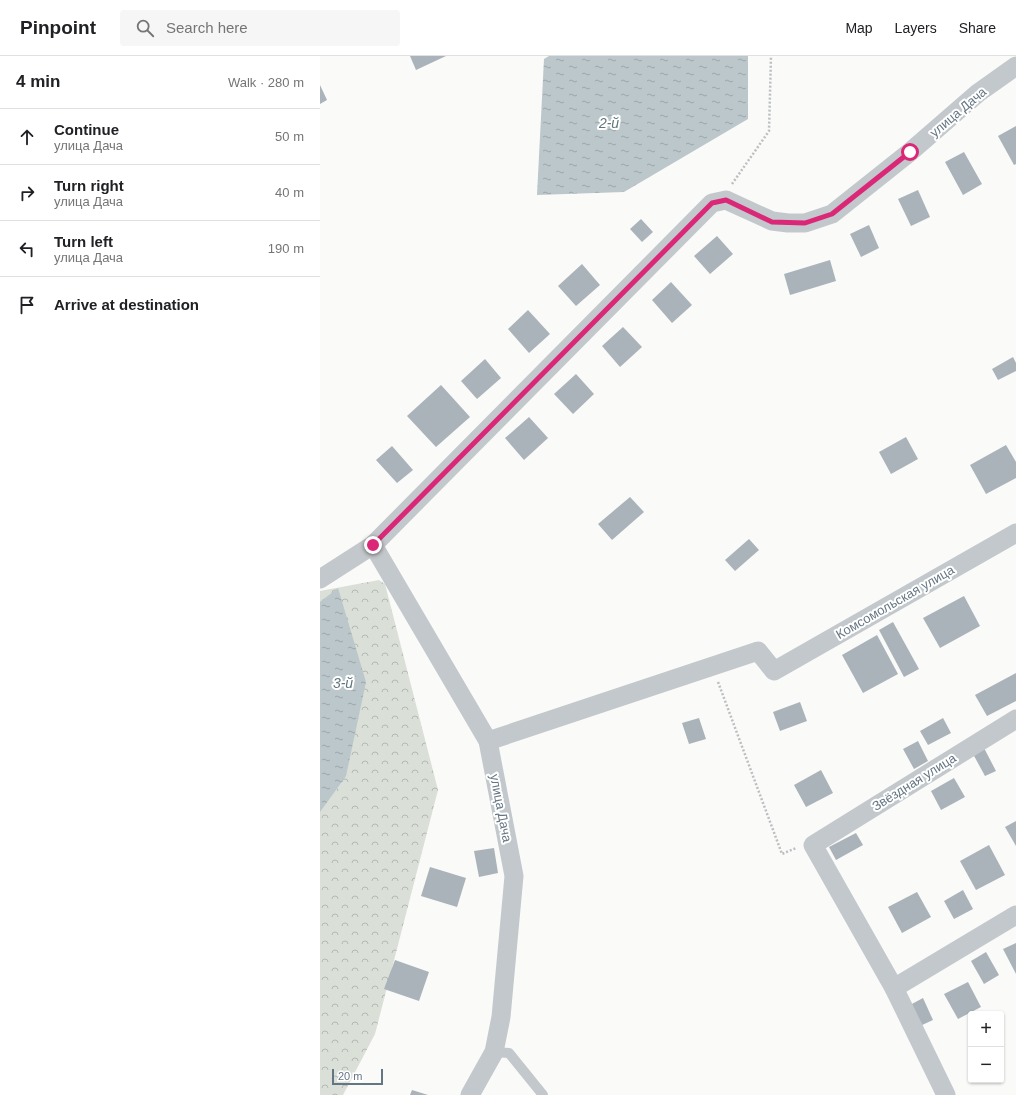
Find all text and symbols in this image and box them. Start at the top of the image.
search box [120,10,400,46]
text: Pinpoint [20,17,96,38]
icon: search [134,17,156,39]
text: Search here [166,19,248,36]
text: Map [845,20,873,36]
text: Layers [895,20,937,36]
text: Share [959,20,996,36]
text: 4 min [16,72,60,91]
text: Walk · 280 m [228,75,304,90]
street label: улица Дача [927,84,990,140]
water label: 2-й [598,115,619,131]
text: Continue [54,121,119,138]
icon: ahead [16,126,38,148]
text: 50 m [275,129,304,144]
text: улица Дача [54,138,123,153]
route start [901,143,919,161]
text: Turn right [54,177,124,194]
icon: right [16,182,38,204]
text: 40 m [275,185,304,200]
text: улица Дача [54,194,123,209]
text: Turn left [54,233,113,250]
icon: left [16,238,38,260]
text: 190 m [268,241,304,256]
text: улица Дача [54,250,123,265]
icon: arrive [16,294,38,316]
text: Arrive at destination [54,296,199,313]
route end [364,536,382,554]
street label: Комсомольская улица [833,562,957,642]
water label: 3-й [333,675,353,691]
street label: Звёздная улица [869,750,959,814]
street label: улица Дача [487,773,515,844]
map controls [968,1011,1004,1083]
button: + [968,1011,1004,1047]
button: − [968,1047,1004,1083]
scale bar [332,1067,383,1086]
text: 20 m [338,1070,362,1082]

